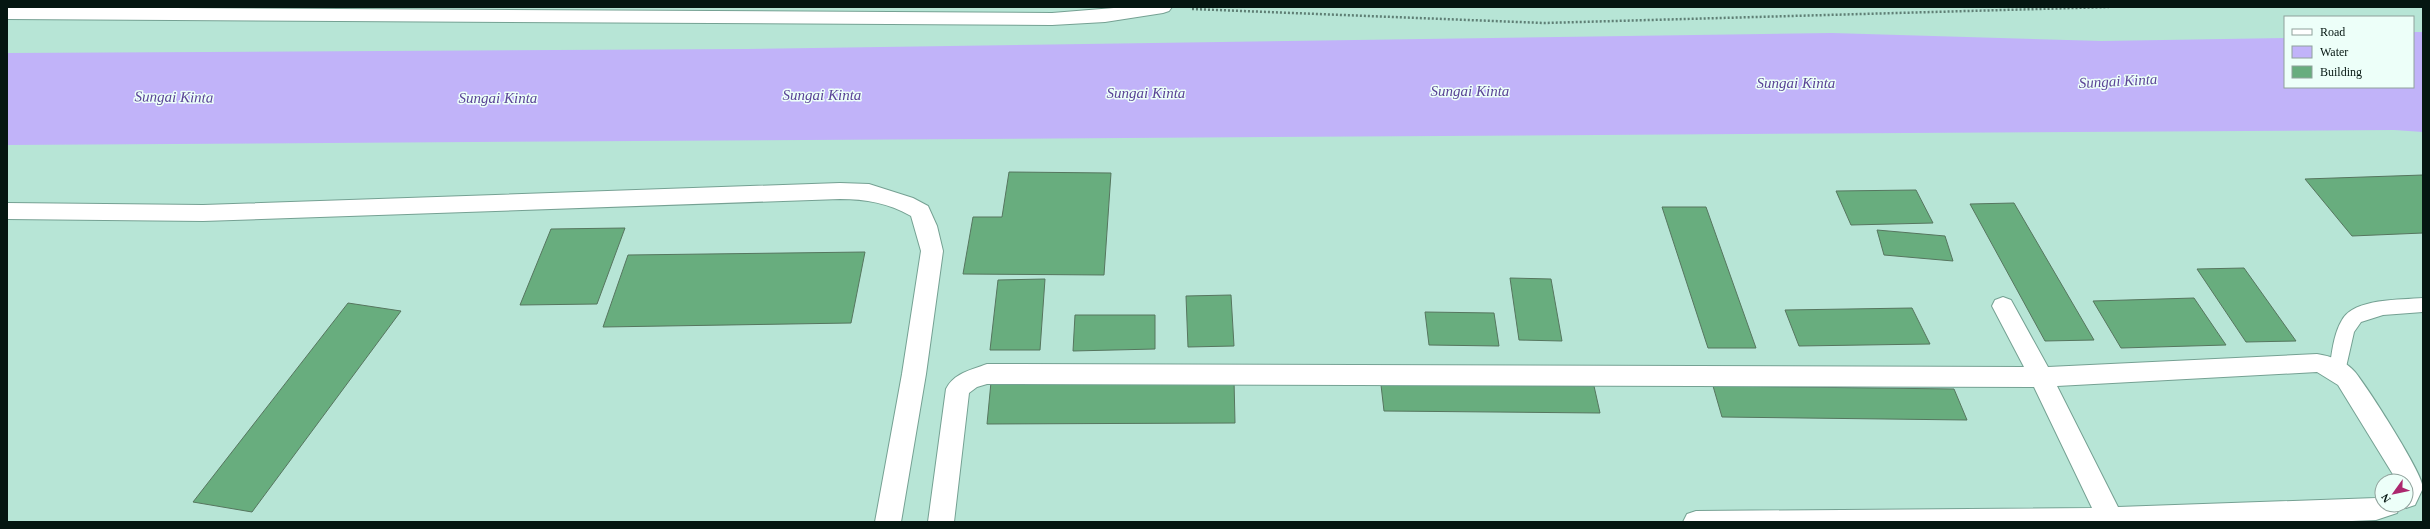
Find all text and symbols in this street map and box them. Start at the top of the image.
legend [2284,16,2414,88]
text: Road [2320,25,2345,39]
text: Water [2320,45,2348,59]
text: Building [2320,65,2362,79]
water label: Sungai Kinta [2078,71,2158,91]
water label: Sungai Kinta [1757,75,1835,91]
water label: Sungai Kinta [1431,83,1509,99]
water label: Sungai Kinta [1107,85,1185,101]
water label: Sungai Kinta [783,87,861,103]
water label: Sungai Kinta [134,88,214,106]
water label: Sungai Kinta [459,90,537,106]
north arrow [2374,473,2414,513]
text: N [2378,492,2393,505]

